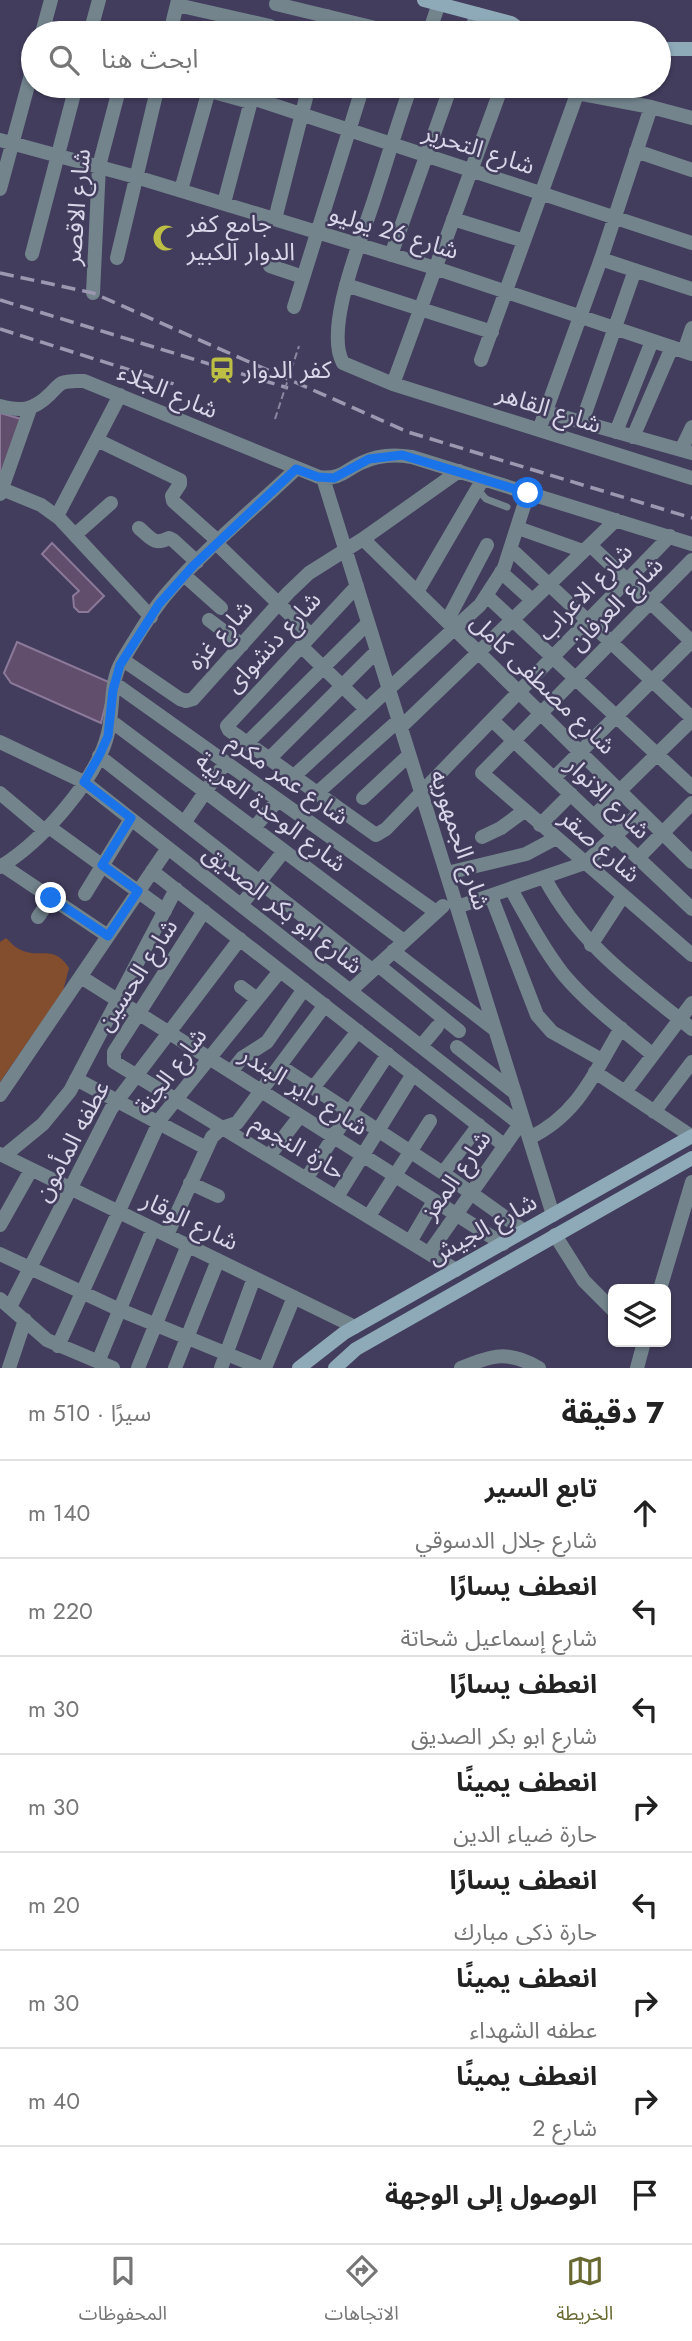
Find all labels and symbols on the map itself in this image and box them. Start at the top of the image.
street label: شارع التحرير [418,114,540,183]
street label: شارع الاقصر [54,147,99,268]
street label: شارع 26 يوليو [325,195,463,268]
place label: جامع كفر الدوار الكبير [186,206,295,269]
mosque icon: جامع كفر الدوار الكبير [151,223,181,253]
place label: كفر الدوار [242,352,333,387]
street label: شارع الجلاء [113,354,224,427]
station icon: كفر الدوار [207,355,237,385]
street label: شارع القاهر [491,375,606,442]
route start [512,477,543,508]
street label: شارع الاعراب [529,535,640,648]
street label: شارع العرفان [560,548,671,659]
street label: شارع دنشواى [216,583,329,700]
street label: شارع غزه [178,592,261,678]
street label: شارع مصطفى كامل [463,605,624,762]
street label: شارع عمر مكرم [220,724,356,834]
street label: شارع الوحدة العربية [188,743,354,880]
street label: شارع الانوار [557,748,659,847]
street label: شارع الجمهوريه [421,765,500,914]
street label: شارع صقر [551,800,648,891]
street label: شارع ابو بكر الصديق [196,835,371,982]
route end [35,882,66,913]
street label: شارع الحسين [87,911,186,1038]
street label: شارع الجنة [126,1020,215,1122]
street label: شارع داير البندر [233,1037,375,1144]
street label: عطفه المأمون [25,1074,118,1208]
street label: حارة النجوم [244,1105,352,1189]
street label: شارع المعز [411,1123,499,1227]
street label: شارع الوقار [135,1182,245,1259]
street label: شارع الجيش [421,1184,543,1273]

